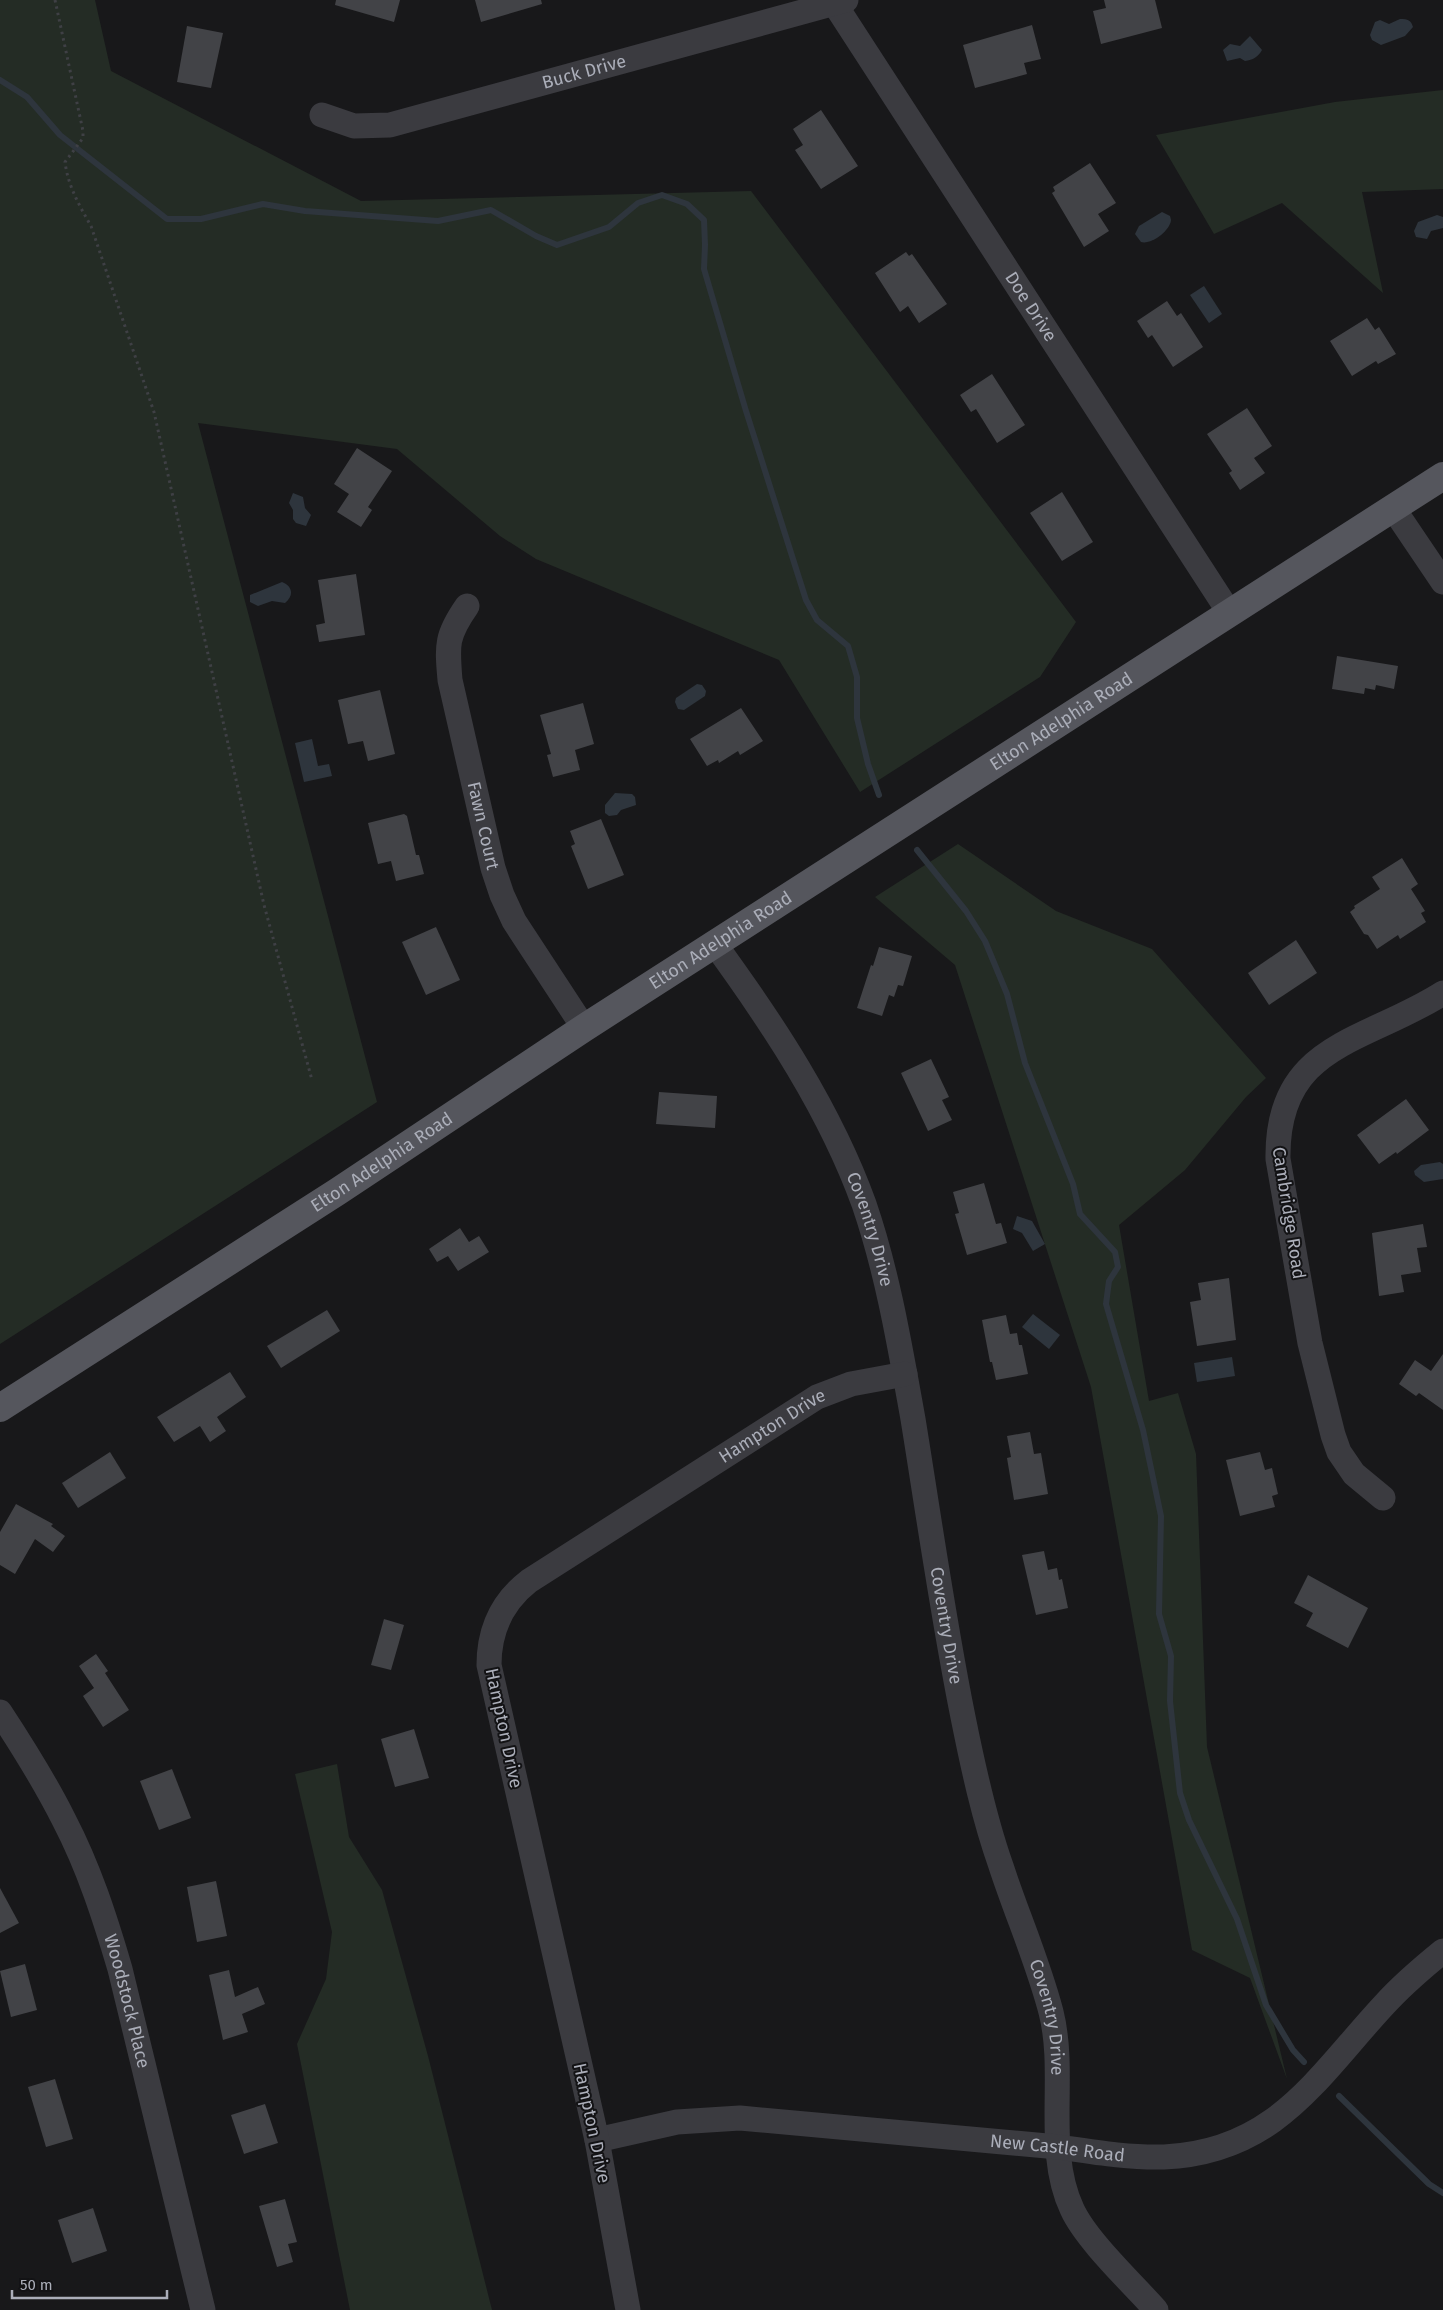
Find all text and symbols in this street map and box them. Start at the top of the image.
street label: Buck Drive [539,50,629,94]
street label: Doe Drive [1000,268,1062,346]
street label: Elton Adelphia Road [986,667,1137,775]
street label: Fawn Court [463,779,504,872]
street label: Elton Adelphia Road [645,886,796,994]
street label: Elton Adelphia Road [307,1107,457,1217]
street label: Cambridge Road [1268,1145,1310,1281]
street label: Coventry Drive [842,1169,898,1289]
street label: Hampton Drive [715,1384,828,1468]
street label: Coventry Drive [925,1565,967,1686]
street label: Hampton Drive [481,1666,527,1790]
street label: Woodstock Place [99,1931,155,2070]
street label: Coventry Drive [1024,1956,1068,2076]
street label: Hampton Drive [569,2061,615,2185]
street label: New Castle Road [989,2130,1126,2167]
scale bar [12,2268,168,2300]
text: 50 m [20,2276,53,2294]

